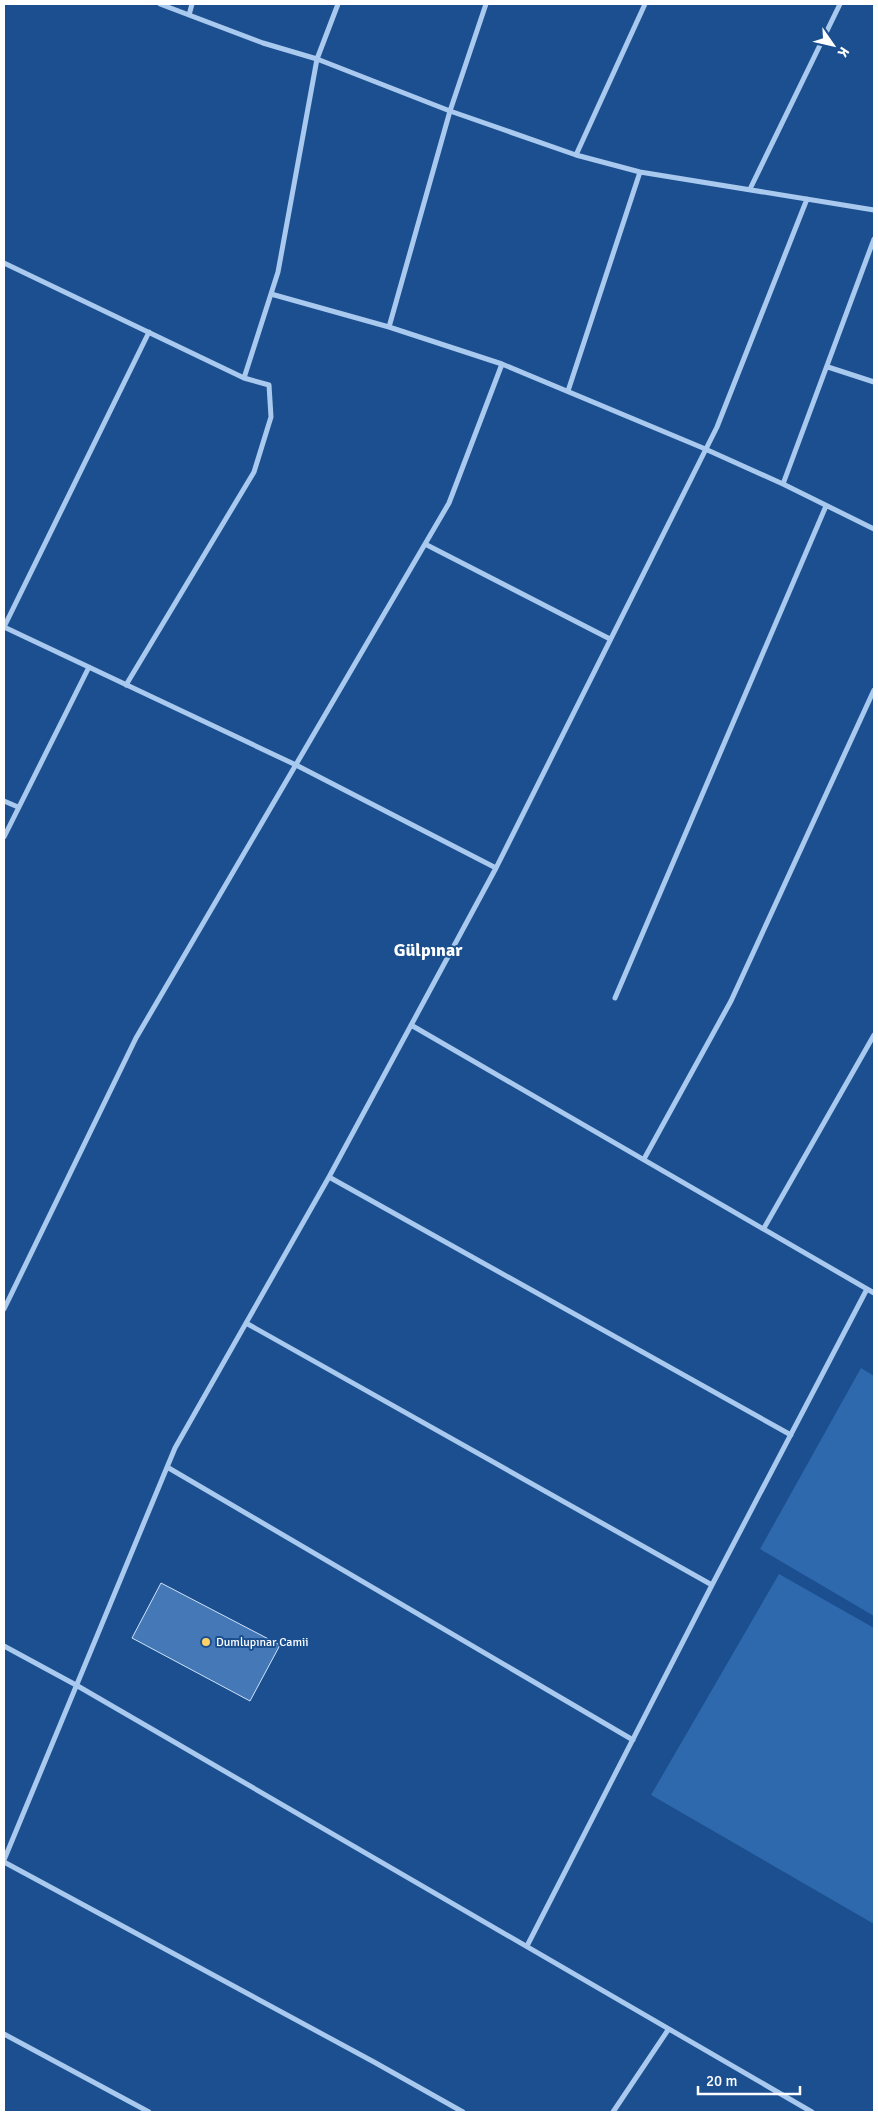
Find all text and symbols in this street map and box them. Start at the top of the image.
north arrow [808,20,858,70]
text: K [834,44,853,61]
district label: Gülpınar [394,939,463,961]
place label: Dumlupınar Camii [216,1635,308,1650]
marker: Dumlupınar Camii [200,1636,212,1648]
scale bar [698,2064,800,2096]
text: 20 m [706,2072,737,2090]

